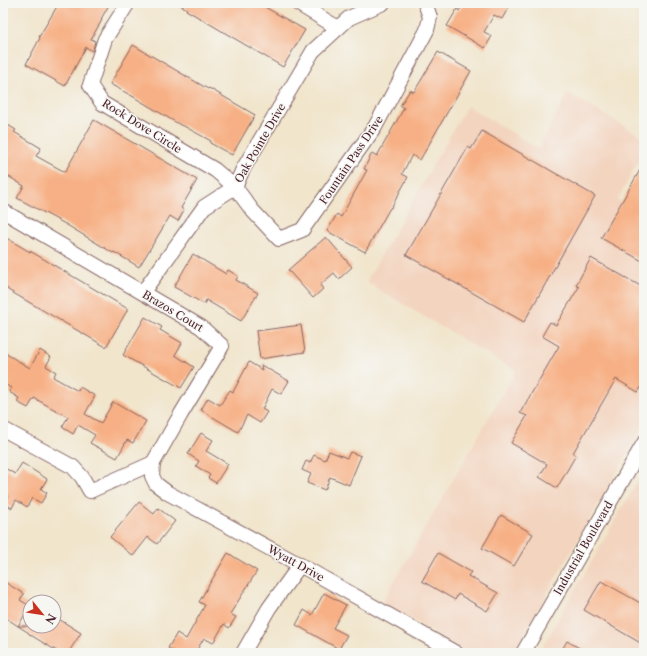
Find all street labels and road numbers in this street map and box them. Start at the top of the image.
street label: Rock Dove Circle [100,96,184,156]
street label: Oak Pointe Drive [232,101,288,185]
street label: Fountain Pass Drive [316,113,386,207]
street label: Brazos Court [140,287,206,335]
street label: Industrial Boulevard [550,498,616,597]
street label: Wyatt Drive [264,541,327,584]

